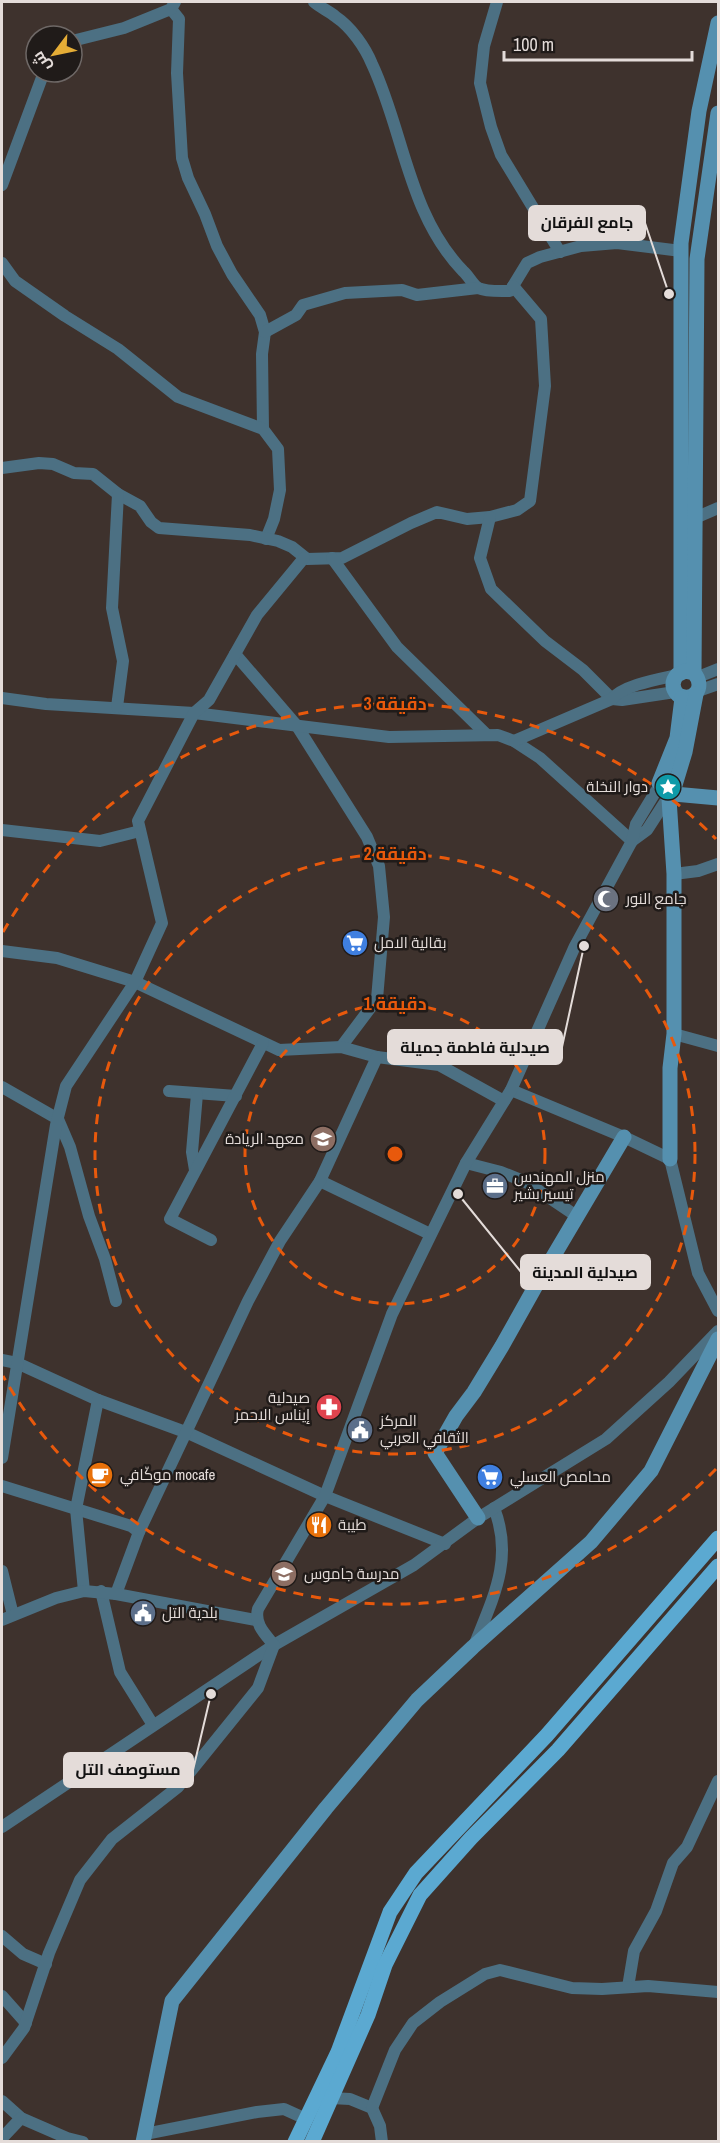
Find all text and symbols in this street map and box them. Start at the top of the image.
north arrow [24,24,84,84]
scale bar [504,24,692,62]
text: 100 m [513,32,554,57]
text: ش [27,47,56,76]
callout: جامع الفرقان [529,206,645,240]
text: جامع الفرقان [541,211,633,233]
text: 3 دقيقة [363,691,427,716]
place icon: دوار النخلة [653,772,683,802]
place label: دوار النخلة [586,776,648,797]
text: 2 دقيقة [363,841,427,866]
mosque icon: جامع النور [591,884,621,914]
place label: جامع النور [625,888,686,910]
supermarket icon: بقالية الامل [340,928,370,958]
place label: بقالية الامل [374,932,446,953]
text: 1 دقيقة [363,991,427,1016]
callout: صيدلية فاطمة جميلة [388,1030,562,1064]
text: صيدلية فاطمة جميلة [400,1036,550,1058]
school or university icon: معهد الريادة [308,1124,338,1154]
place label: معهد الريادة [225,1128,304,1149]
centre of rings [385,1144,405,1164]
place label: منزل المهندس تيسير بشير [513,1166,605,1204]
office icon: منزل المهندس تيسير بشير [480,1171,510,1201]
callout: صيدلية المدينة [521,1255,650,1289]
text: صيدلية المدينة [532,1261,638,1283]
place label: صيدلية إيناس الاحمر [234,1387,310,1425]
pharmacy icon: صيدلية إيناس الاحمر [314,1392,344,1422]
place label: المركز الثقافي العربي [379,1410,469,1450]
public building icon: المركز الثقافي العربي [345,1415,375,1445]
cafe icon: موكّافي mocafe [85,1460,115,1490]
supermarket icon: محامص العسلي [475,1462,505,1492]
place label: موكّافي mocafe [120,1464,215,1487]
place label: محامص العسلي [510,1466,611,1489]
restaurant icon: طيبة [304,1510,334,1540]
place label: طيبة [338,1514,367,1535]
school or university icon: مدرسة جاموس [269,1559,299,1589]
place label: مدرسة جاموس [304,1563,399,1584]
public building icon: بلدية التل [128,1598,158,1628]
place label: بلدية التل [162,1602,218,1623]
callout: مستوصف التل [64,1753,193,1787]
text: مستوصف التل [75,1758,181,1780]

